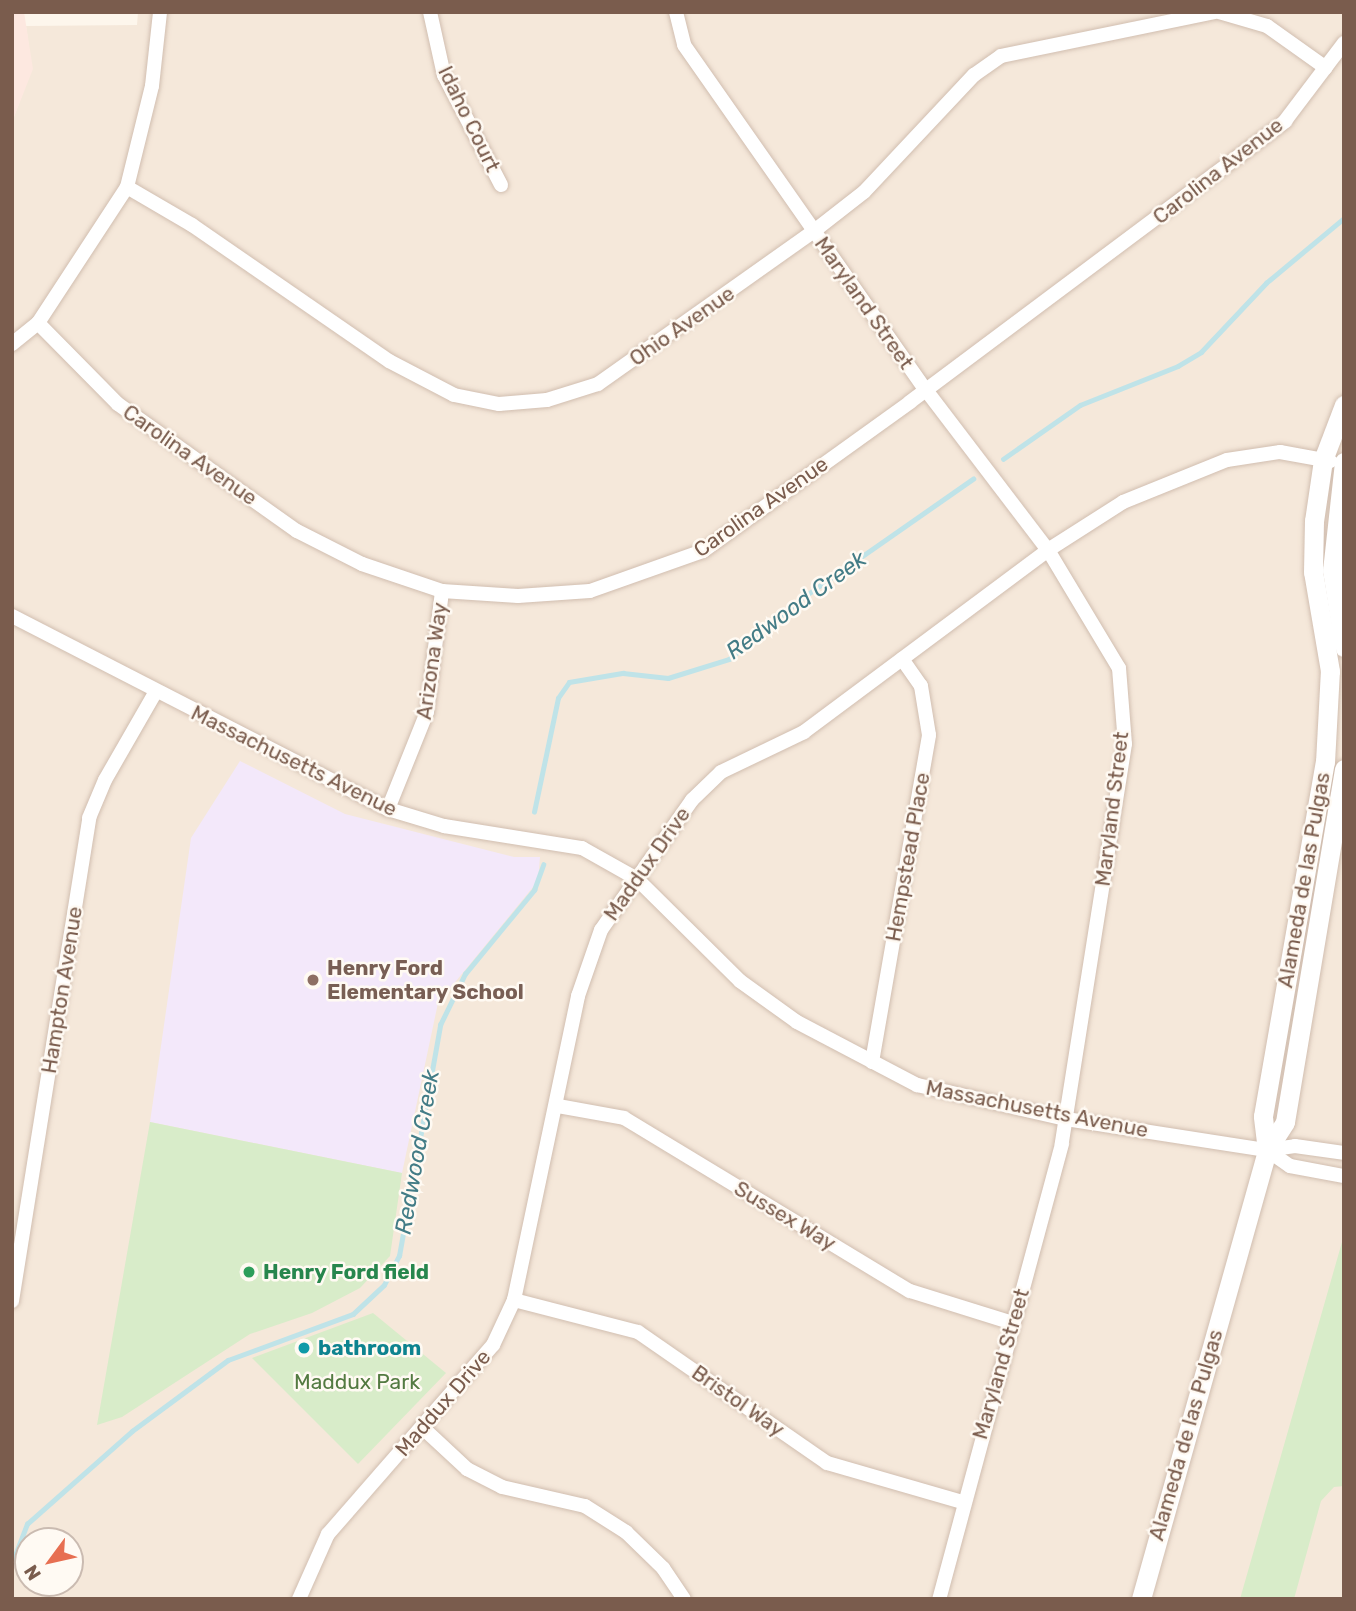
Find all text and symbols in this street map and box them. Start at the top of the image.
street label: Idaho Court [433,62,505,176]
street label: Carolina Avenue [1148,112,1288,230]
street label: Maryland Street [809,232,919,374]
street label: Ohio Avenue [624,280,740,372]
street label: Carolina Avenue [118,399,262,511]
street label: Carolina Avenue [689,451,833,563]
water label: Redwood Creek [720,545,872,665]
street label: Arizona Way [411,601,453,721]
street label: Massachusetts Avenue [187,700,401,822]
street label: Maryland Street [1090,730,1134,888]
street label: Hempstead Place [881,770,935,944]
street label: Alameda de las Pulgas [1273,770,1335,990]
street label: Maddux Drive [599,802,695,926]
street label: Hampton Avenue [36,904,88,1076]
place label: Henry Ford Elementary School [327,955,524,1005]
marker: Henry Ford Elementary School [305,972,321,988]
water label: Redwood Creek [389,1067,445,1237]
street label: Massachusetts Avenue [923,1075,1151,1143]
street label: Sussex Way [729,1176,841,1256]
place label: Henry Ford field [263,1259,430,1285]
marker: Henry Ford field [241,1264,257,1280]
street label: Maryland Street [967,1286,1035,1442]
street label: Alameda de las Pulgas [1144,1327,1228,1543]
place label: bathroom [318,1335,421,1361]
marker: bathroom [296,1340,312,1356]
street label: Maddux Drive [390,1345,496,1461]
street label: Bristol Way [687,1360,789,1442]
park label: Maddux Park [294,1369,420,1395]
north arrow [14,1527,84,1597]
text: N [19,1561,46,1585]

